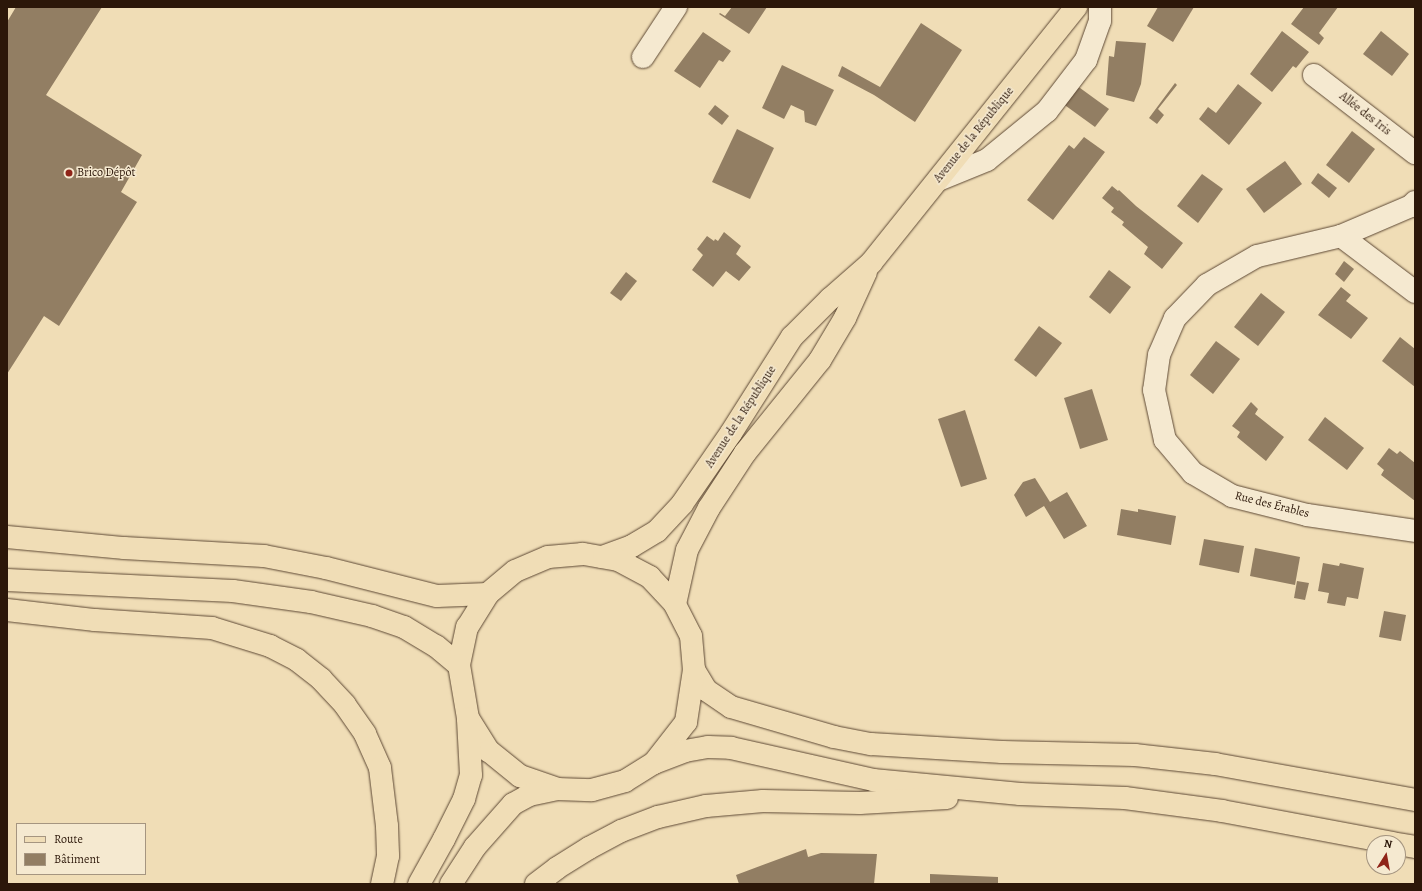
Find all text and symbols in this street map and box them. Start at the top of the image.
street label: Avenue de la République [931,84,1017,186]
street label: Allée des Iris [1336,89,1394,139]
place label: Brico Dépôt [77,166,135,180]
marker: Brico Dépôt [64,168,74,178]
street label: Avenue de la République [703,363,779,471]
street label: Rue des Érables [1233,489,1311,521]
legend [16,823,146,875]
text: Route [54,831,83,847]
north arrow [1366,835,1406,875]
text: N [1383,836,1394,852]
text: Bâtiment [54,851,100,867]

